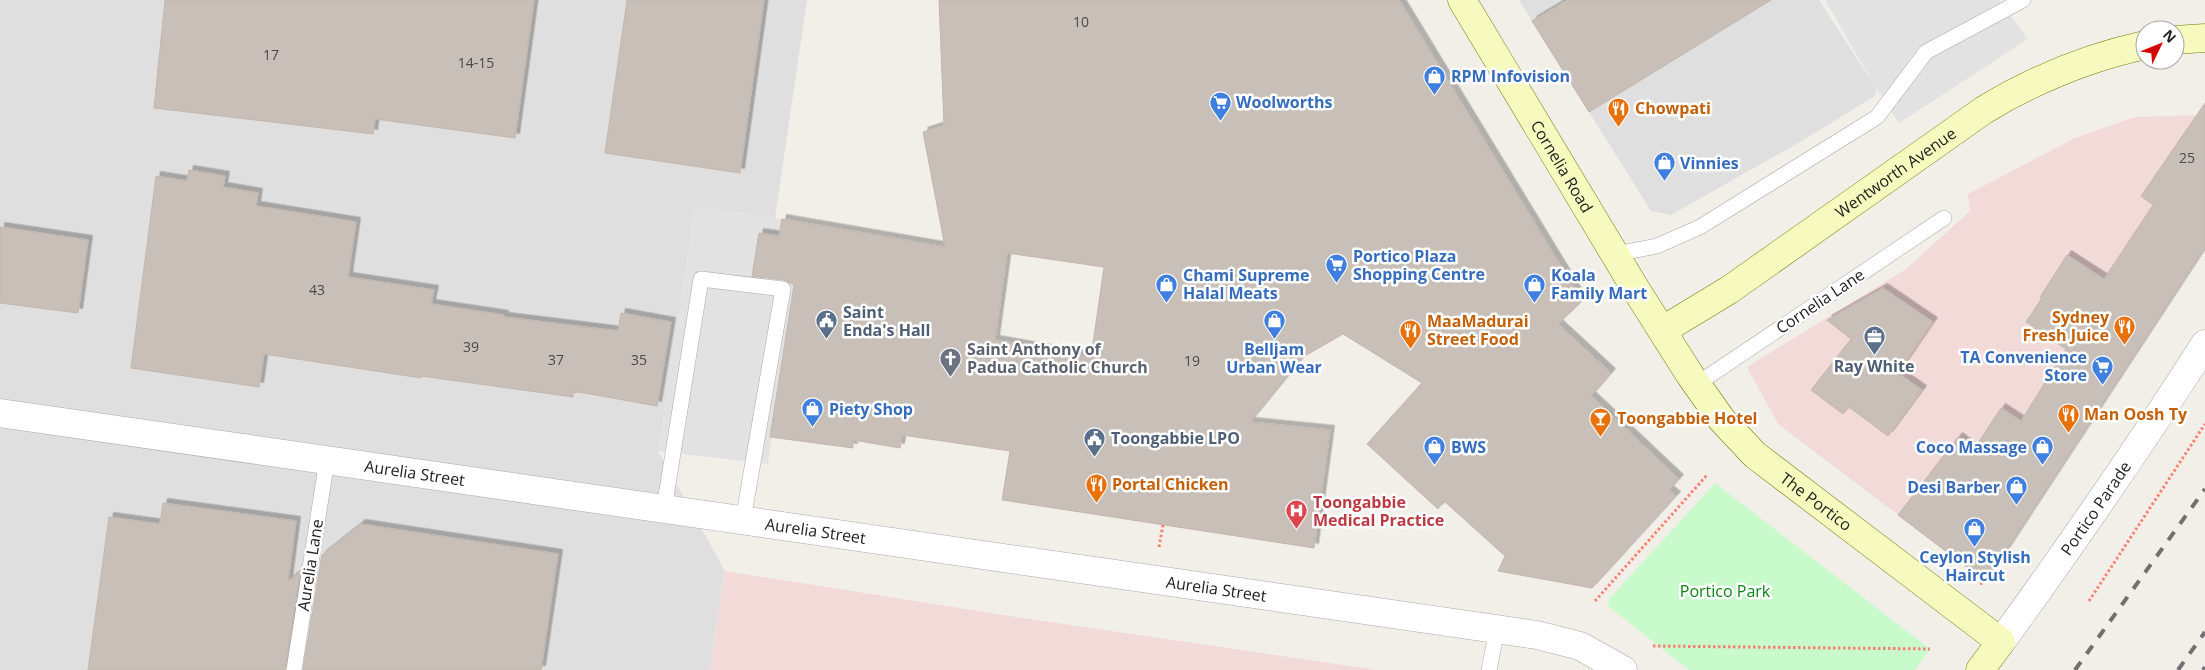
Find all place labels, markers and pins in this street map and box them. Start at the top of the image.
shop icon: RPM Infovision [1423,64,1447,95]
place label: RPM Infovision [1451,65,1570,87]
supermarket icon: Woolworths [1208,90,1232,121]
place label: Woolworths [1236,91,1332,113]
restaurant icon: Chowpati [1607,96,1631,127]
place label: Chowpati [1635,97,1711,119]
shop icon: Vinnies [1652,151,1676,182]
place label: Vinnies [1680,152,1739,174]
place label: Portico Plaza Shopping Centre [1353,245,1485,285]
supermarket icon: Portico Plaza Shopping Centre [1325,253,1349,284]
place label: Chami Supreme Halal Meats [1183,264,1309,304]
place label: Koala Family Mart [1551,264,1647,304]
shop icon: Chami Supreme Halal Meats [1155,272,1179,303]
shop icon: Koala Family Mart [1523,272,1547,303]
place label: Saint Enda's Hall [843,301,930,341]
place label: Sydney Fresh Juice [2023,306,2110,346]
shop icon: Belljam Urban Wear [1262,308,1286,339]
public building icon: Saint Enda's Hall [815,309,839,340]
place label: MaaMadurai Street Food [1427,310,1529,350]
restaurant icon: Sydney Fresh Juice [2113,314,2137,345]
restaurant icon: MaaMadurai Street Food [1399,318,1423,349]
office icon: Ray White [1862,325,1886,356]
place label: Saint Anthony of Padua Catholic Church [967,338,1148,378]
place label: Belljam Urban Wear [1226,338,1322,378]
church icon: Saint Anthony of Padua Catholic Church [939,346,963,377]
place label: TA Convenience Store [1960,346,2087,386]
supermarket icon: TA Convenience Store [2091,354,2115,385]
place label: Ray White [1834,355,1914,377]
shop icon: Piety Shop [801,397,825,428]
place label: Piety Shop [829,398,913,420]
restaurant icon: Man Oosh Ty [2056,402,2080,433]
place label: Man Oosh Ty [2084,403,2188,425]
bar icon: Toongabbie Hotel [1589,406,1613,437]
place label: Toongabbie Hotel [1617,407,1757,429]
public building icon: Toongabbie LPO [1083,426,1107,457]
place label: Toongabbie LPO [1111,427,1240,449]
shop icon: BWS [1423,435,1447,466]
shop icon: Coco Massage [2031,435,2055,466]
place label: BWS [1451,436,1486,458]
place label: Coco Massage [1916,436,2027,458]
restaurant icon: Portal Chicken [1084,472,1108,503]
place label: Portal Chicken [1112,473,1229,495]
shop icon: Desi Barber [2004,475,2028,506]
place label: Desi Barber [1907,476,2000,498]
place label: Toongabbie Medical Practice [1313,491,1444,531]
hospital icon: Toongabbie Medical Practice [1285,499,1309,530]
shop icon: Ceylon Stylish Haircut [1963,516,1987,547]
place label: Ceylon Stylish Haircut [1919,546,2031,586]

